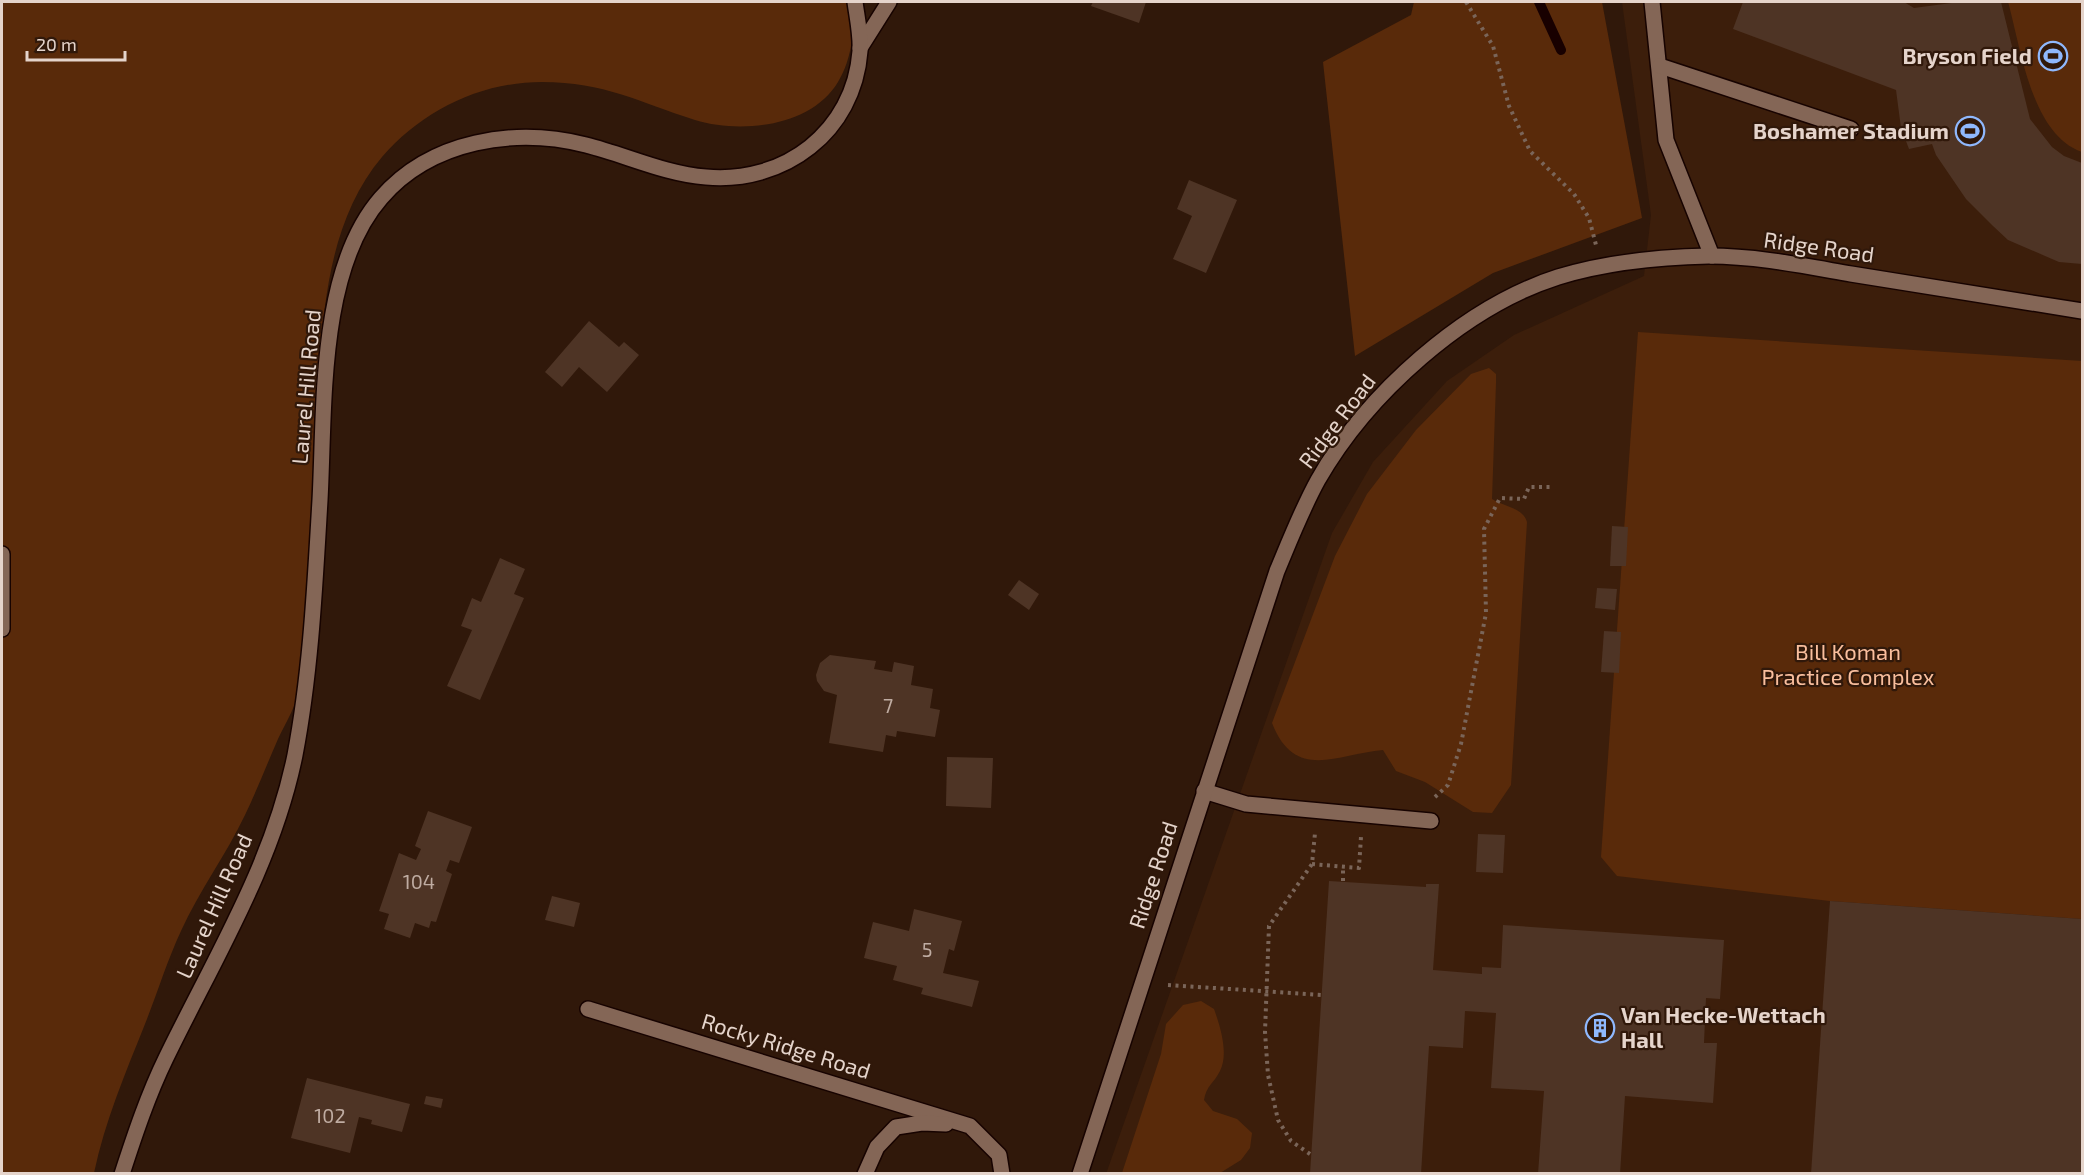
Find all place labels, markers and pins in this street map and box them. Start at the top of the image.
sports icon: Bryson Field [2037,40,2069,72]
place label: Bryson Field [1902,42,2032,69]
sports icon: Boshamer Stadium [1954,115,1986,147]
place label: Boshamer Stadium [1753,117,1949,143]
place label: Van Hecke-Wettach Hall [1621,1001,1826,1052]
building icon: Van Hecke-Wettach Hall [1584,1012,1616,1044]

